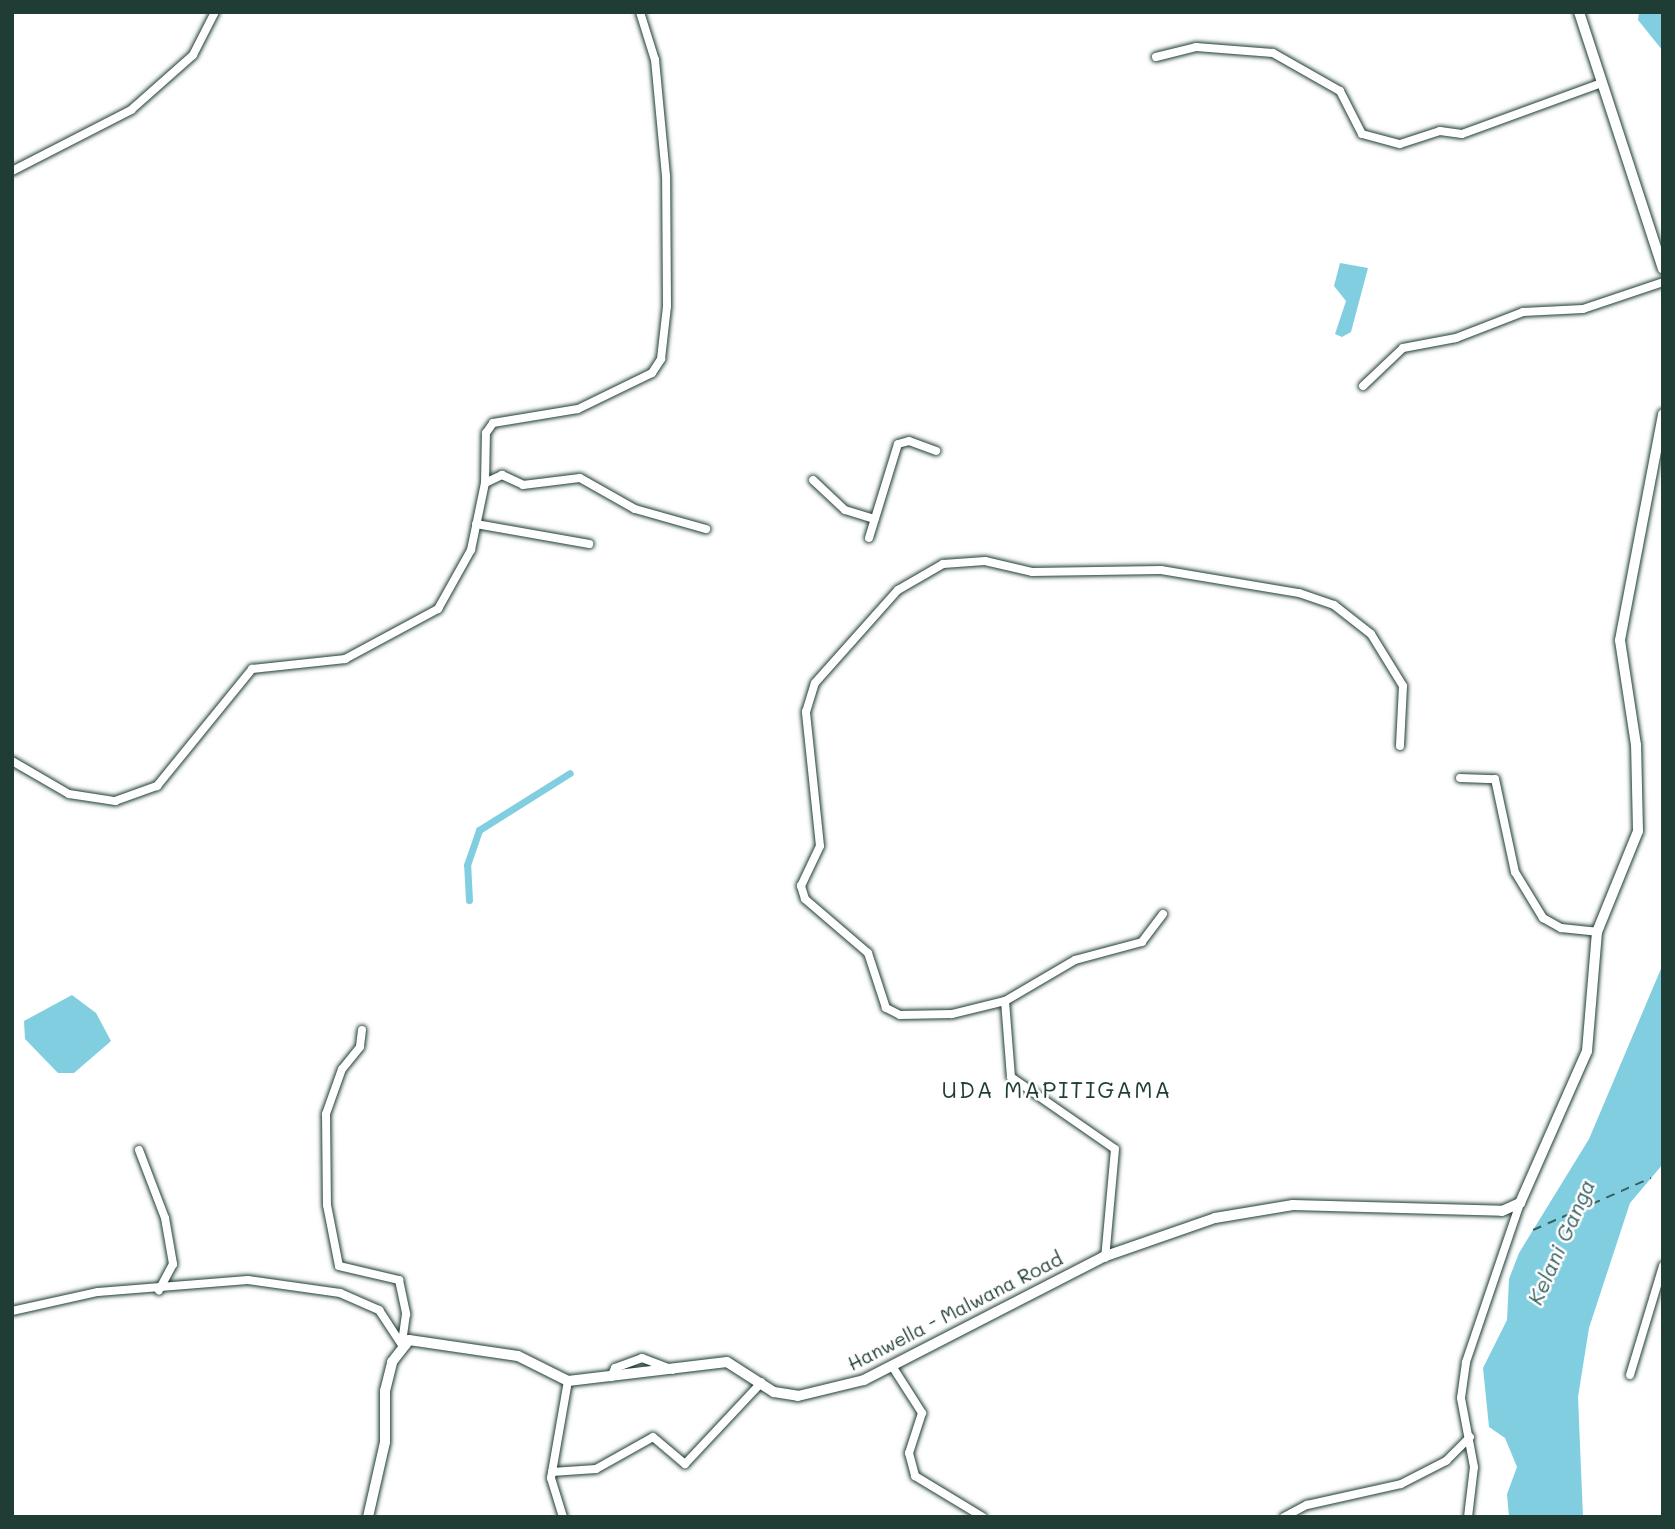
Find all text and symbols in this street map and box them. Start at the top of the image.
district label: UDA MAPITIGAMA [943,1075,1171,1103]
water label: Kelani Ganga [1522,1175,1600,1309]
street label: Hanwella - Malwana Road [844,1247,1066,1375]

